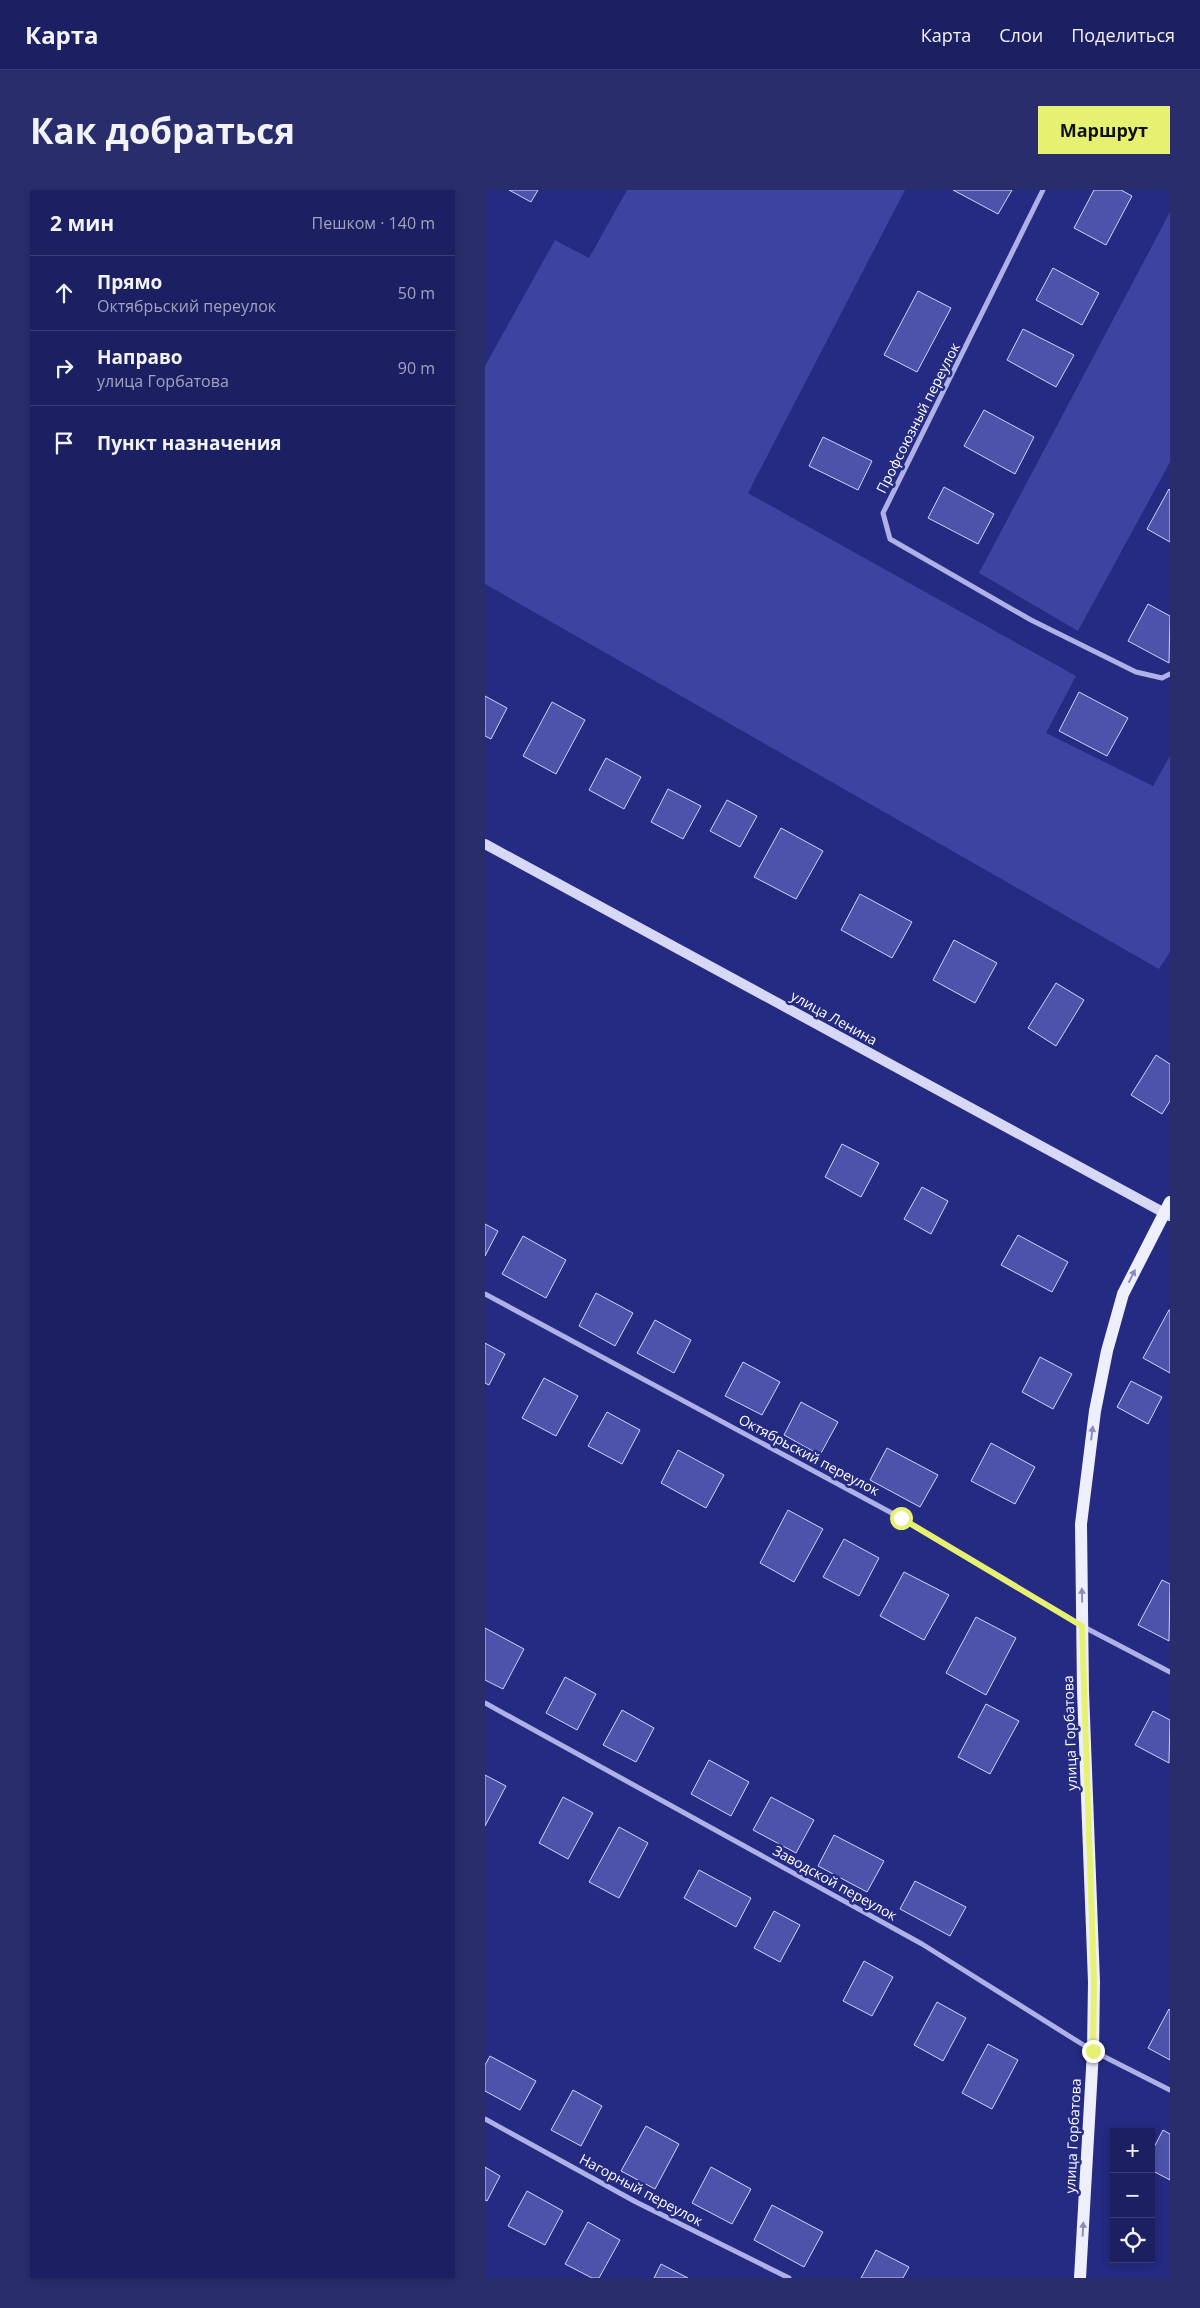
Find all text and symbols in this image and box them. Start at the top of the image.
text: Карта [25,18,99,51]
text: Карта [921,23,971,47]
text: Слои [999,23,1043,47]
text: Поделиться [1071,23,1175,47]
button: Маршрут [1038,106,1170,154]
text: Как добраться [30,107,295,154]
text: 2 мин [50,209,114,237]
text: Пешком · 140 m [312,212,435,234]
text: Прямо [97,269,162,295]
icon: ahead [50,279,78,307]
text: 50 m [398,282,435,304]
text: Октябрьский переулок [97,295,276,317]
street label: Профсоюзный переулок [871,339,964,496]
text: Направо [97,344,183,370]
icon: right [50,354,78,382]
text: 90 m [398,357,435,379]
text: улица Горбатова [97,370,229,392]
icon: arrive [50,429,78,457]
text: Пункт назначения [97,430,282,456]
street label: улица Ленина [788,986,881,1049]
one-way arrow [1128,1269,1136,1283]
street label: Октябрьский переулок [736,1409,884,1500]
one-way arrow [1088,1425,1096,1441]
route start [890,1507,913,1530]
one-way arrow [1078,1587,1086,1603]
street label: улица Горбатова [1058,1675,1081,1791]
street label: Заводской переулок [770,1841,901,1925]
route end [1082,2040,1105,2063]
street label: улица Горбатова [1060,2078,1085,2194]
map controls [1110,2128,1155,2263]
button: + [1110,2128,1155,2173]
street label: Нагорный переулок [576,2149,707,2230]
button: − [1110,2173,1155,2218]
button: locate [1110,2218,1155,2263]
one-way arrow [1079,2221,1087,2237]

